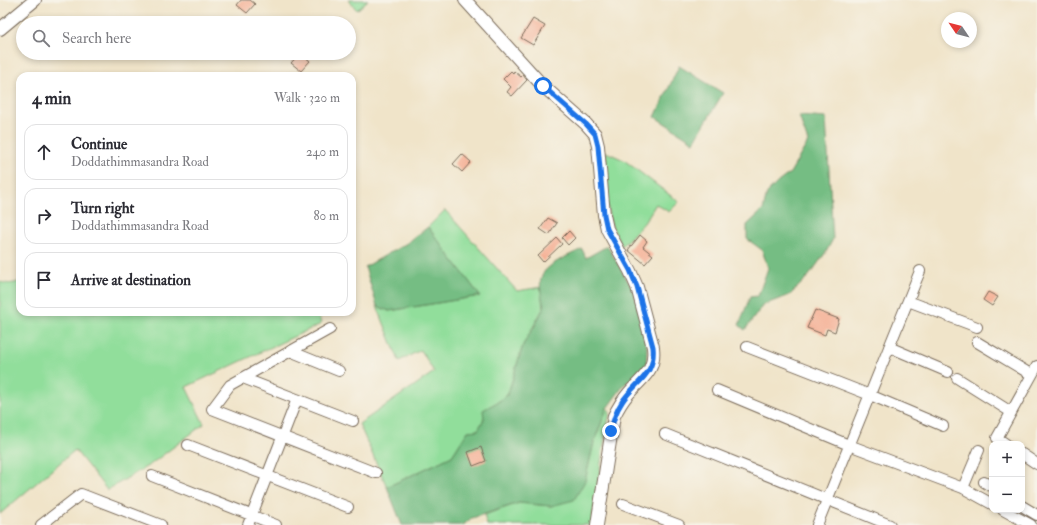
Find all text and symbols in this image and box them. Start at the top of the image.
north arrow [941,12,977,48]
search box [16,16,356,60]
icon: search [30,27,52,49]
text: Search here [62,29,131,48]
route start [534,77,552,95]
text: 4 min [32,88,71,109]
text: Walk · 320 m [274,90,340,106]
text: Continue [71,135,127,154]
icon: ahead [33,141,55,163]
text: 240 m [306,144,339,160]
text: Doddathimmasandra Road [71,154,209,170]
text: Turn right [71,199,134,218]
icon: right [33,205,55,227]
text: 80 m [313,208,339,224]
text: Doddathimmasandra Road [71,218,209,234]
icon: arrive [33,269,55,291]
text: Arrive at destination [71,271,191,290]
route end [602,422,620,440]
map controls [989,441,1025,513]
button: + [989,441,1025,477]
button: − [989,477,1025,513]

